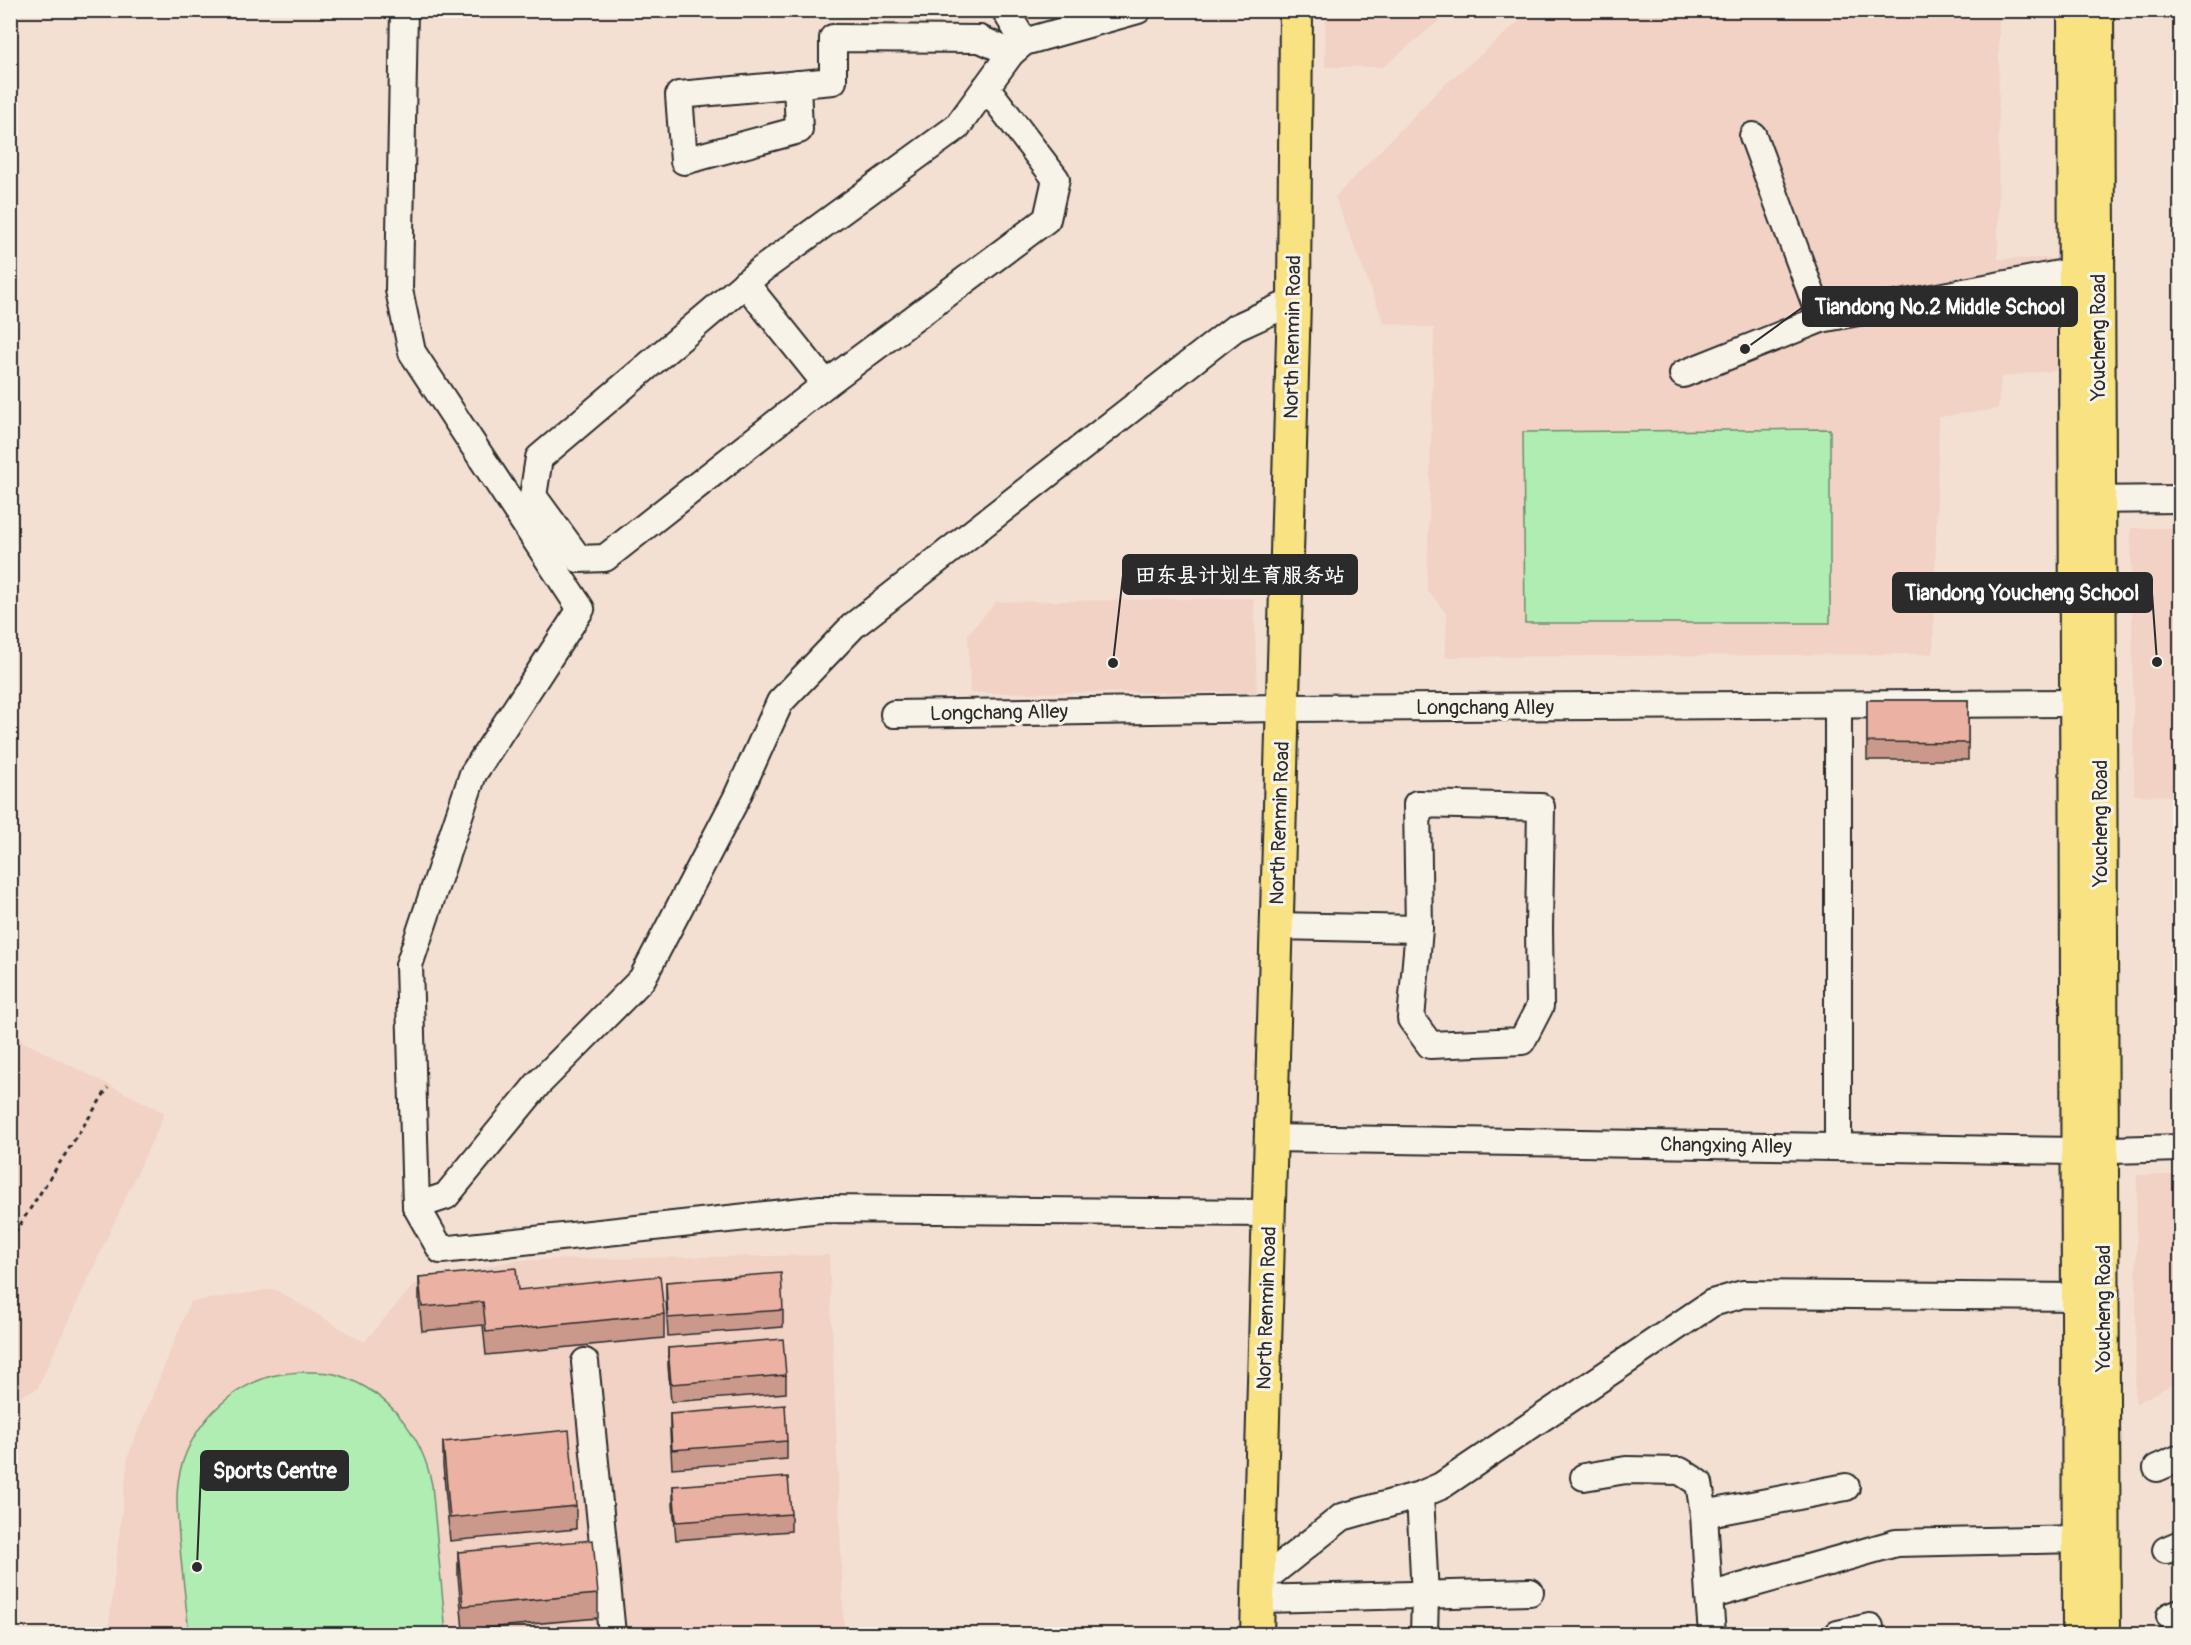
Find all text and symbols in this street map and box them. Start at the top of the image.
street label: North Renmin Road [1279,255,1306,419]
street label: Youcheng Road [2086,274,2111,401]
callout: Tiandong No.2 Middle School [1803,287,2077,326]
text: Tiandong No.2 Middle School [1814,294,2065,321]
callout: 田东县计划生育服务站 [1123,555,1357,594]
text: 田东县计划生育服务站 [1135,562,1345,589]
callout: Tiandong Youcheng School [1893,573,2152,612]
text: Tiandong Youcheng School [1904,580,2139,607]
street label: Longchang Alley [1416,695,1554,720]
street label: Longchang Alley [930,699,1069,726]
street label: North Renmin Road [1264,741,1295,905]
street label: Youcheng Road [2088,760,2113,887]
street label: Changxing Alley [1660,1132,1793,1159]
street label: North Renmin Road [1251,1226,1282,1390]
street label: Youcheng Road [2091,1245,2116,1372]
callout: Sports Centre [201,1451,348,1490]
text: Sports Centre [213,1458,338,1485]

